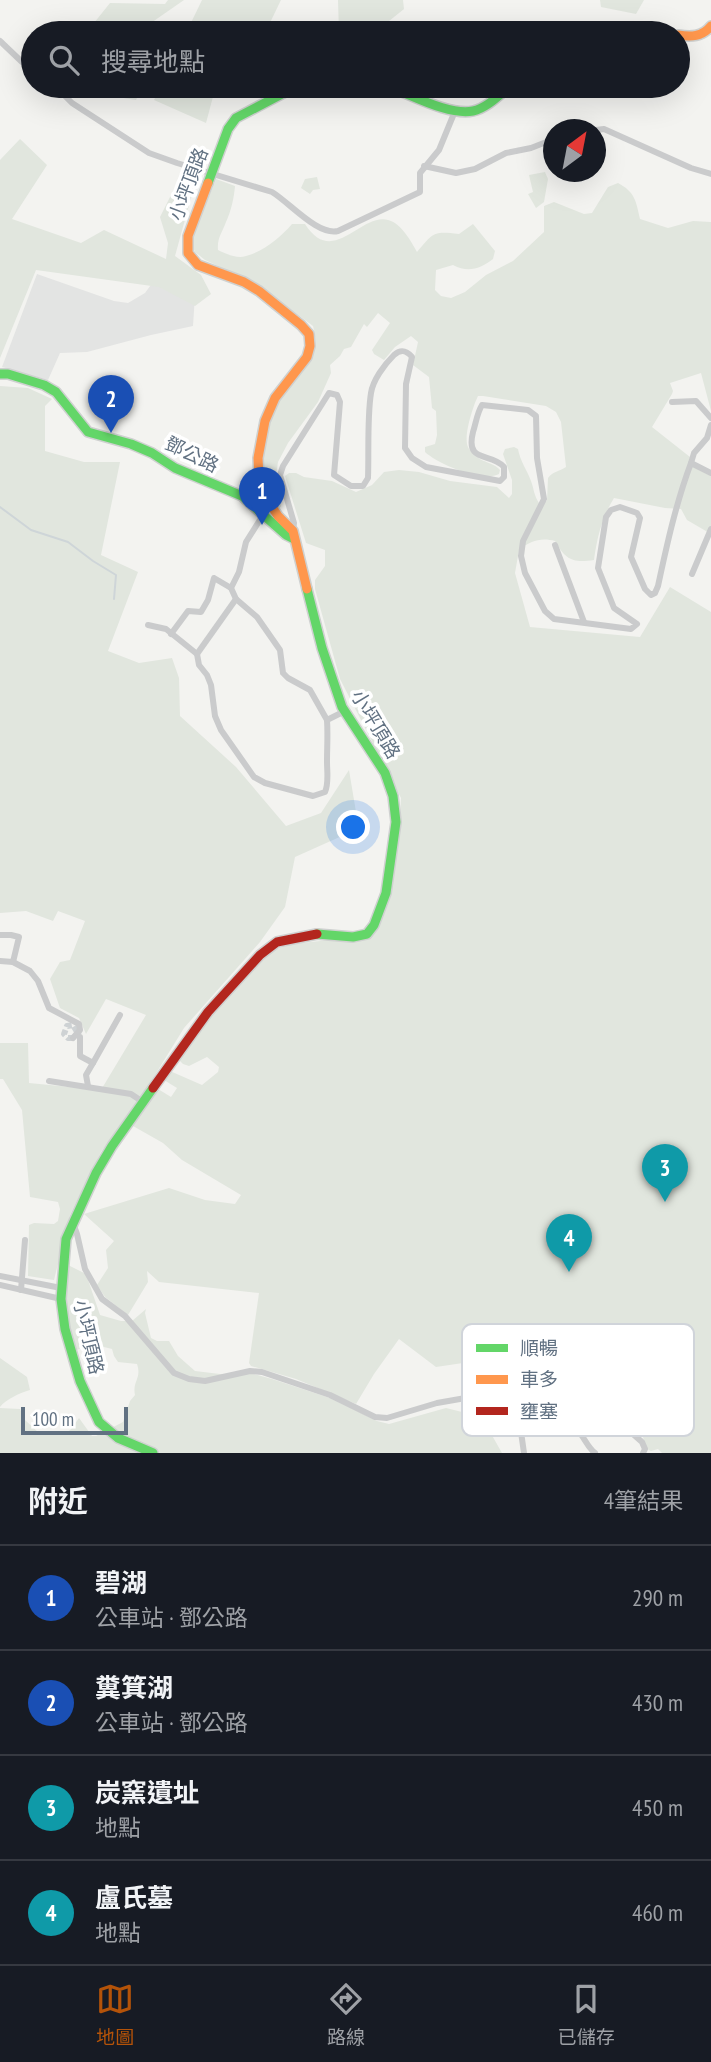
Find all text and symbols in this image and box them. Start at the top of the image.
search box [21,21,690,98]
icon: search [45,41,83,79]
text: 搜尋地點 [101,45,205,78]
north arrow [543,119,606,182]
street label: 小坪頂路 [163,144,213,224]
pin: 2 [88,375,134,433]
street label: 鄧公路 [161,431,223,477]
pin: 1 [239,467,285,525]
street label: 小坪頂路 [346,685,406,763]
your location [336,810,370,844]
pin: 3 [642,1144,688,1202]
pin: 4 [546,1214,592,1272]
street label: 小坪頂路 [69,1297,109,1377]
legend [462,1324,694,1436]
text: 順暢 [520,1336,558,1360]
text: 車多 [520,1367,558,1391]
text: 壅塞 [520,1399,558,1423]
scale bar [21,1404,128,1436]
text: 100 m [32,1407,74,1431]
text: 附近 [28,1481,88,1520]
text: 4筆結果 [604,1486,683,1515]
text: 碧湖 [95,1566,147,1599]
text: 1 [46,1583,57,1612]
text: 290 m [632,1583,683,1612]
text: 公車站 · 鄧公路 [95,1603,248,1632]
text: 糞箕湖 [95,1671,173,1704]
text: 2 [46,1688,57,1717]
text: 430 m [632,1688,683,1717]
text: 公車站 · 鄧公路 [95,1708,248,1737]
text: 炭窯遺址 [95,1776,199,1809]
text: 3 [46,1793,57,1822]
text: 450 m [632,1793,683,1822]
text: 地點 [95,1813,141,1842]
text: 盧氏墓 [95,1881,173,1914]
text: 4 [46,1898,57,1927]
text: 460 m [632,1898,683,1927]
text: 地點 [95,1918,141,1947]
tab: 地圖 [96,1980,134,2049]
tab: 路線 [327,1980,365,2049]
tab: 已儲存 [558,1980,615,2049]

